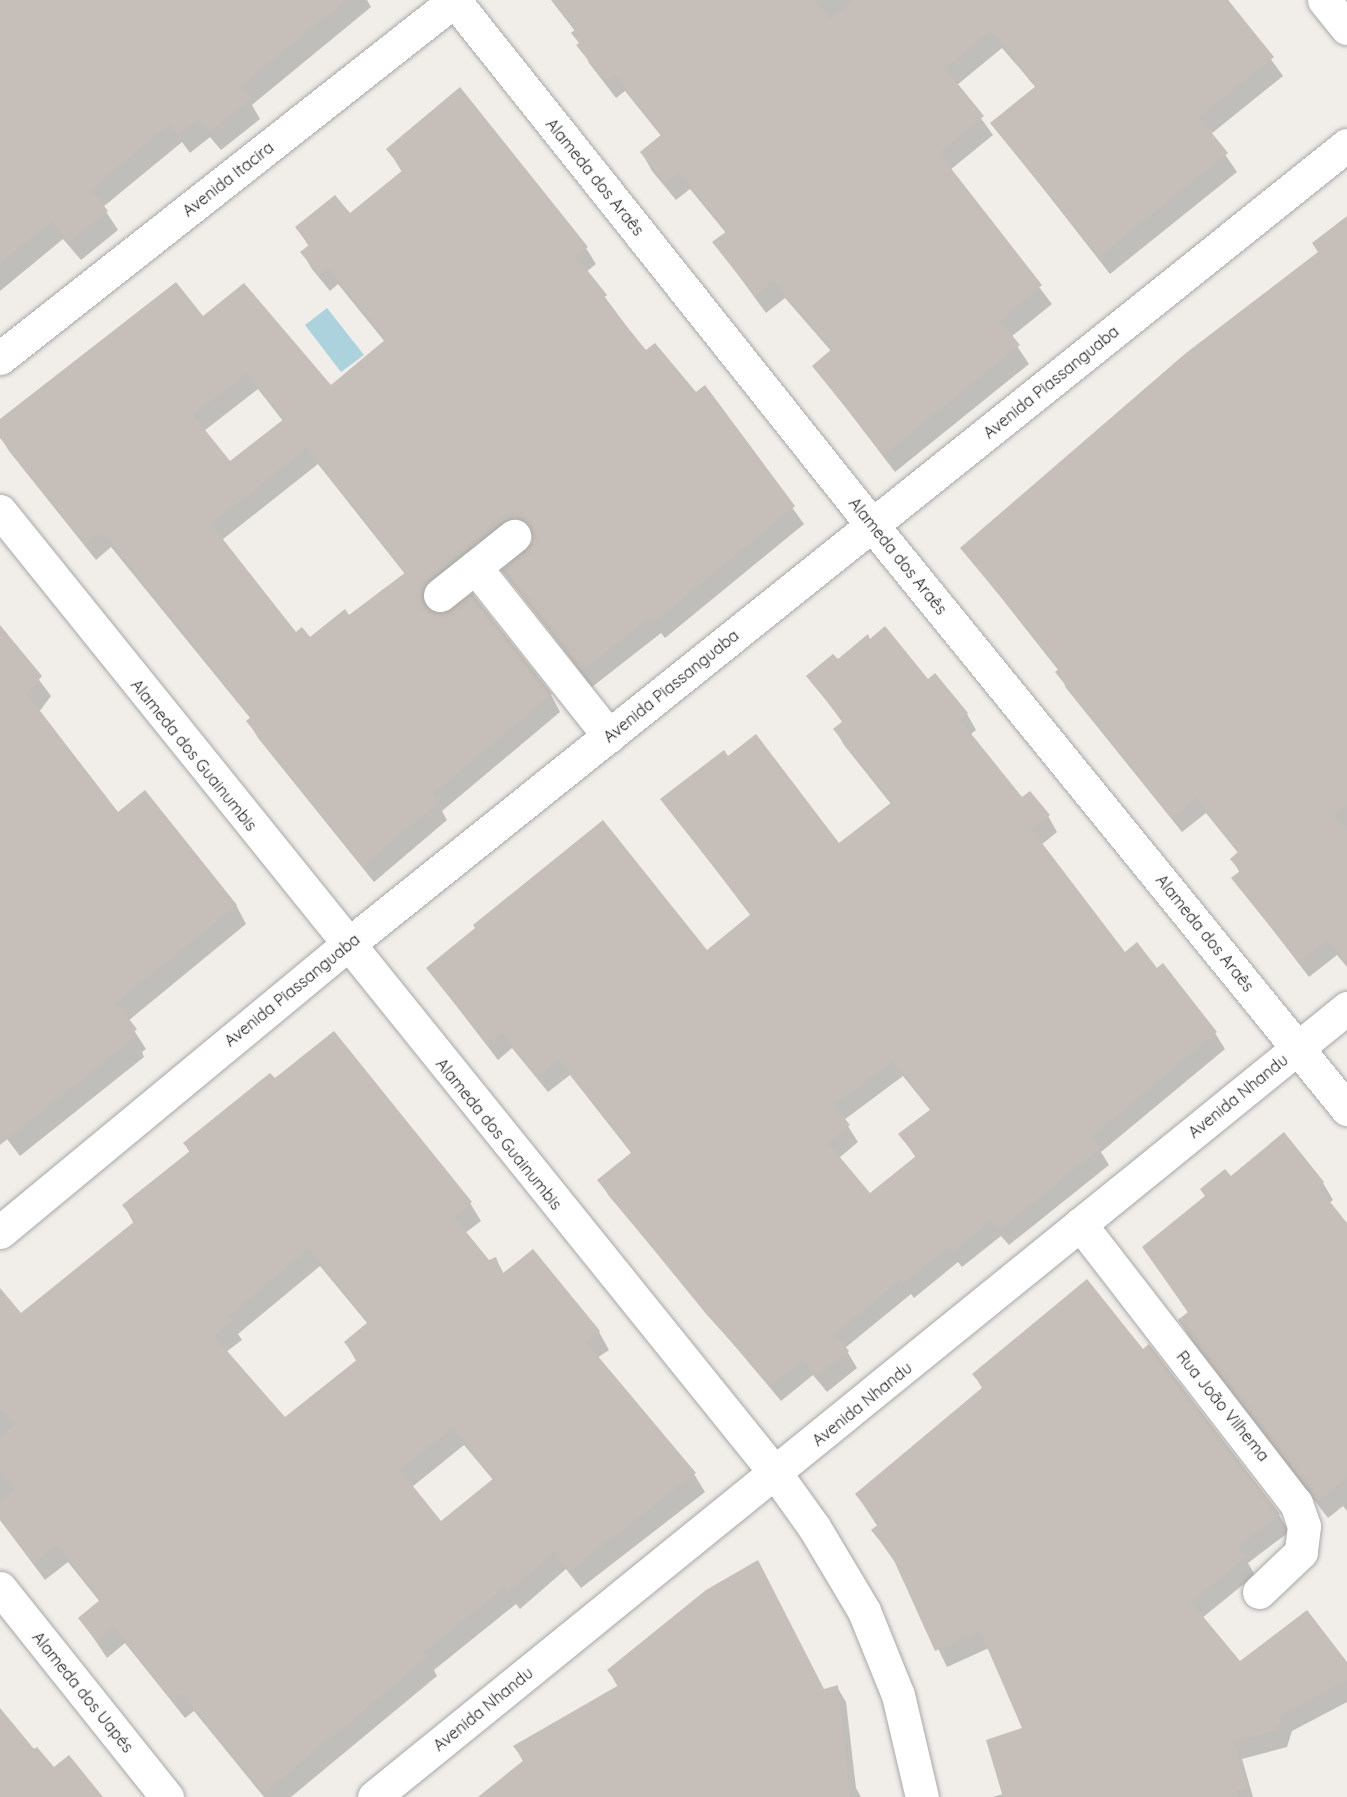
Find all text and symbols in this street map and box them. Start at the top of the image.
street label: Alameda dos Araês [542,115,648,239]
street label: Avenida Itacira [179,137,277,221]
street label: Avenida Piassanguaba [979,322,1123,442]
street label: Alameda dos Araês [845,494,951,618]
street label: Avenida Piassanguaba [599,626,743,746]
street label: Alameda dos Guainumbis [127,675,261,835]
street label: Alameda dos Araês [1152,871,1258,995]
street label: Avenida Piassanguaba [220,930,364,1050]
street label: Avenida Nhandu [1184,1050,1292,1142]
street label: Alameda dos Guainumbis [432,1054,566,1214]
street label: Rua João Vilhema [1173,1347,1273,1465]
street label: Avenida Nhandu [808,1358,916,1450]
street label: Alameda dos Uapés [28,1628,138,1756]
street label: Avenida Nhandu [429,1663,537,1755]

